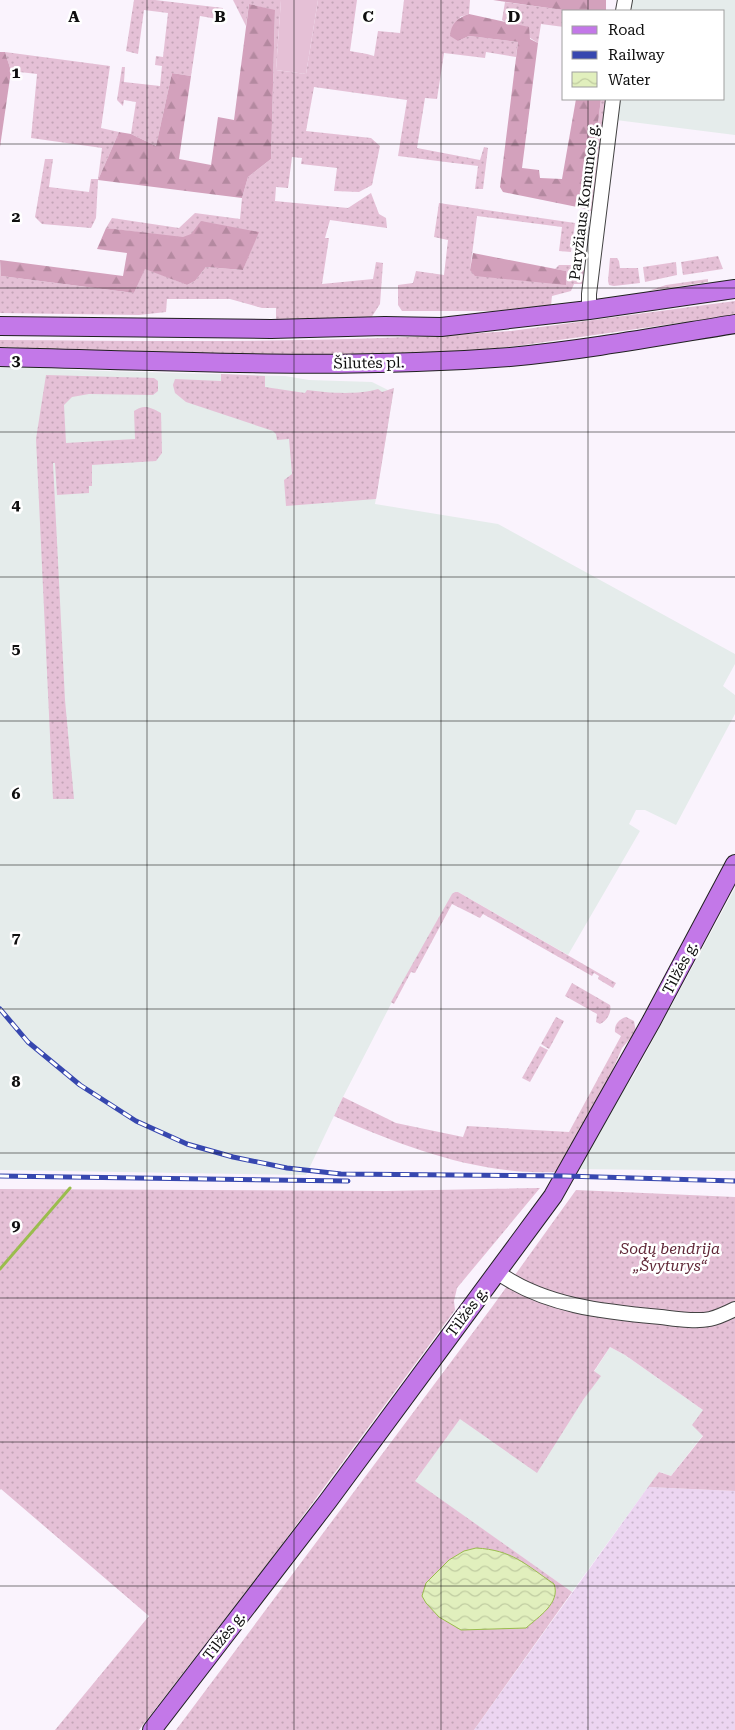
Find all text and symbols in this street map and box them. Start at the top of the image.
text: A [68,7,80,26]
text: B [214,7,226,26]
text: C [362,7,374,26]
text: D [508,7,521,26]
legend [562,10,725,100]
text: Road [608,21,645,39]
text: Railway [608,46,665,64]
text: 1 [12,63,21,82]
text: Water [608,71,650,89]
street label: Paryžiaus Komunos g. [565,123,603,281]
text: 2 [12,207,21,226]
text: 3 [12,351,21,370]
street label: Šilutės pl. [333,353,405,373]
text: 4 [12,495,21,514]
text: 5 [12,639,21,658]
text: 6 [12,784,21,803]
text: 7 [12,928,21,947]
street label: Tilžės g. [659,938,701,998]
text: 8 [12,1072,21,1091]
text: 9 [12,1216,21,1235]
park label: Sodų bendrija „Švyturys“ [619,1240,720,1275]
street label: Tilžės g. [442,1284,492,1340]
street label: Tilžės g. [199,1608,249,1664]

